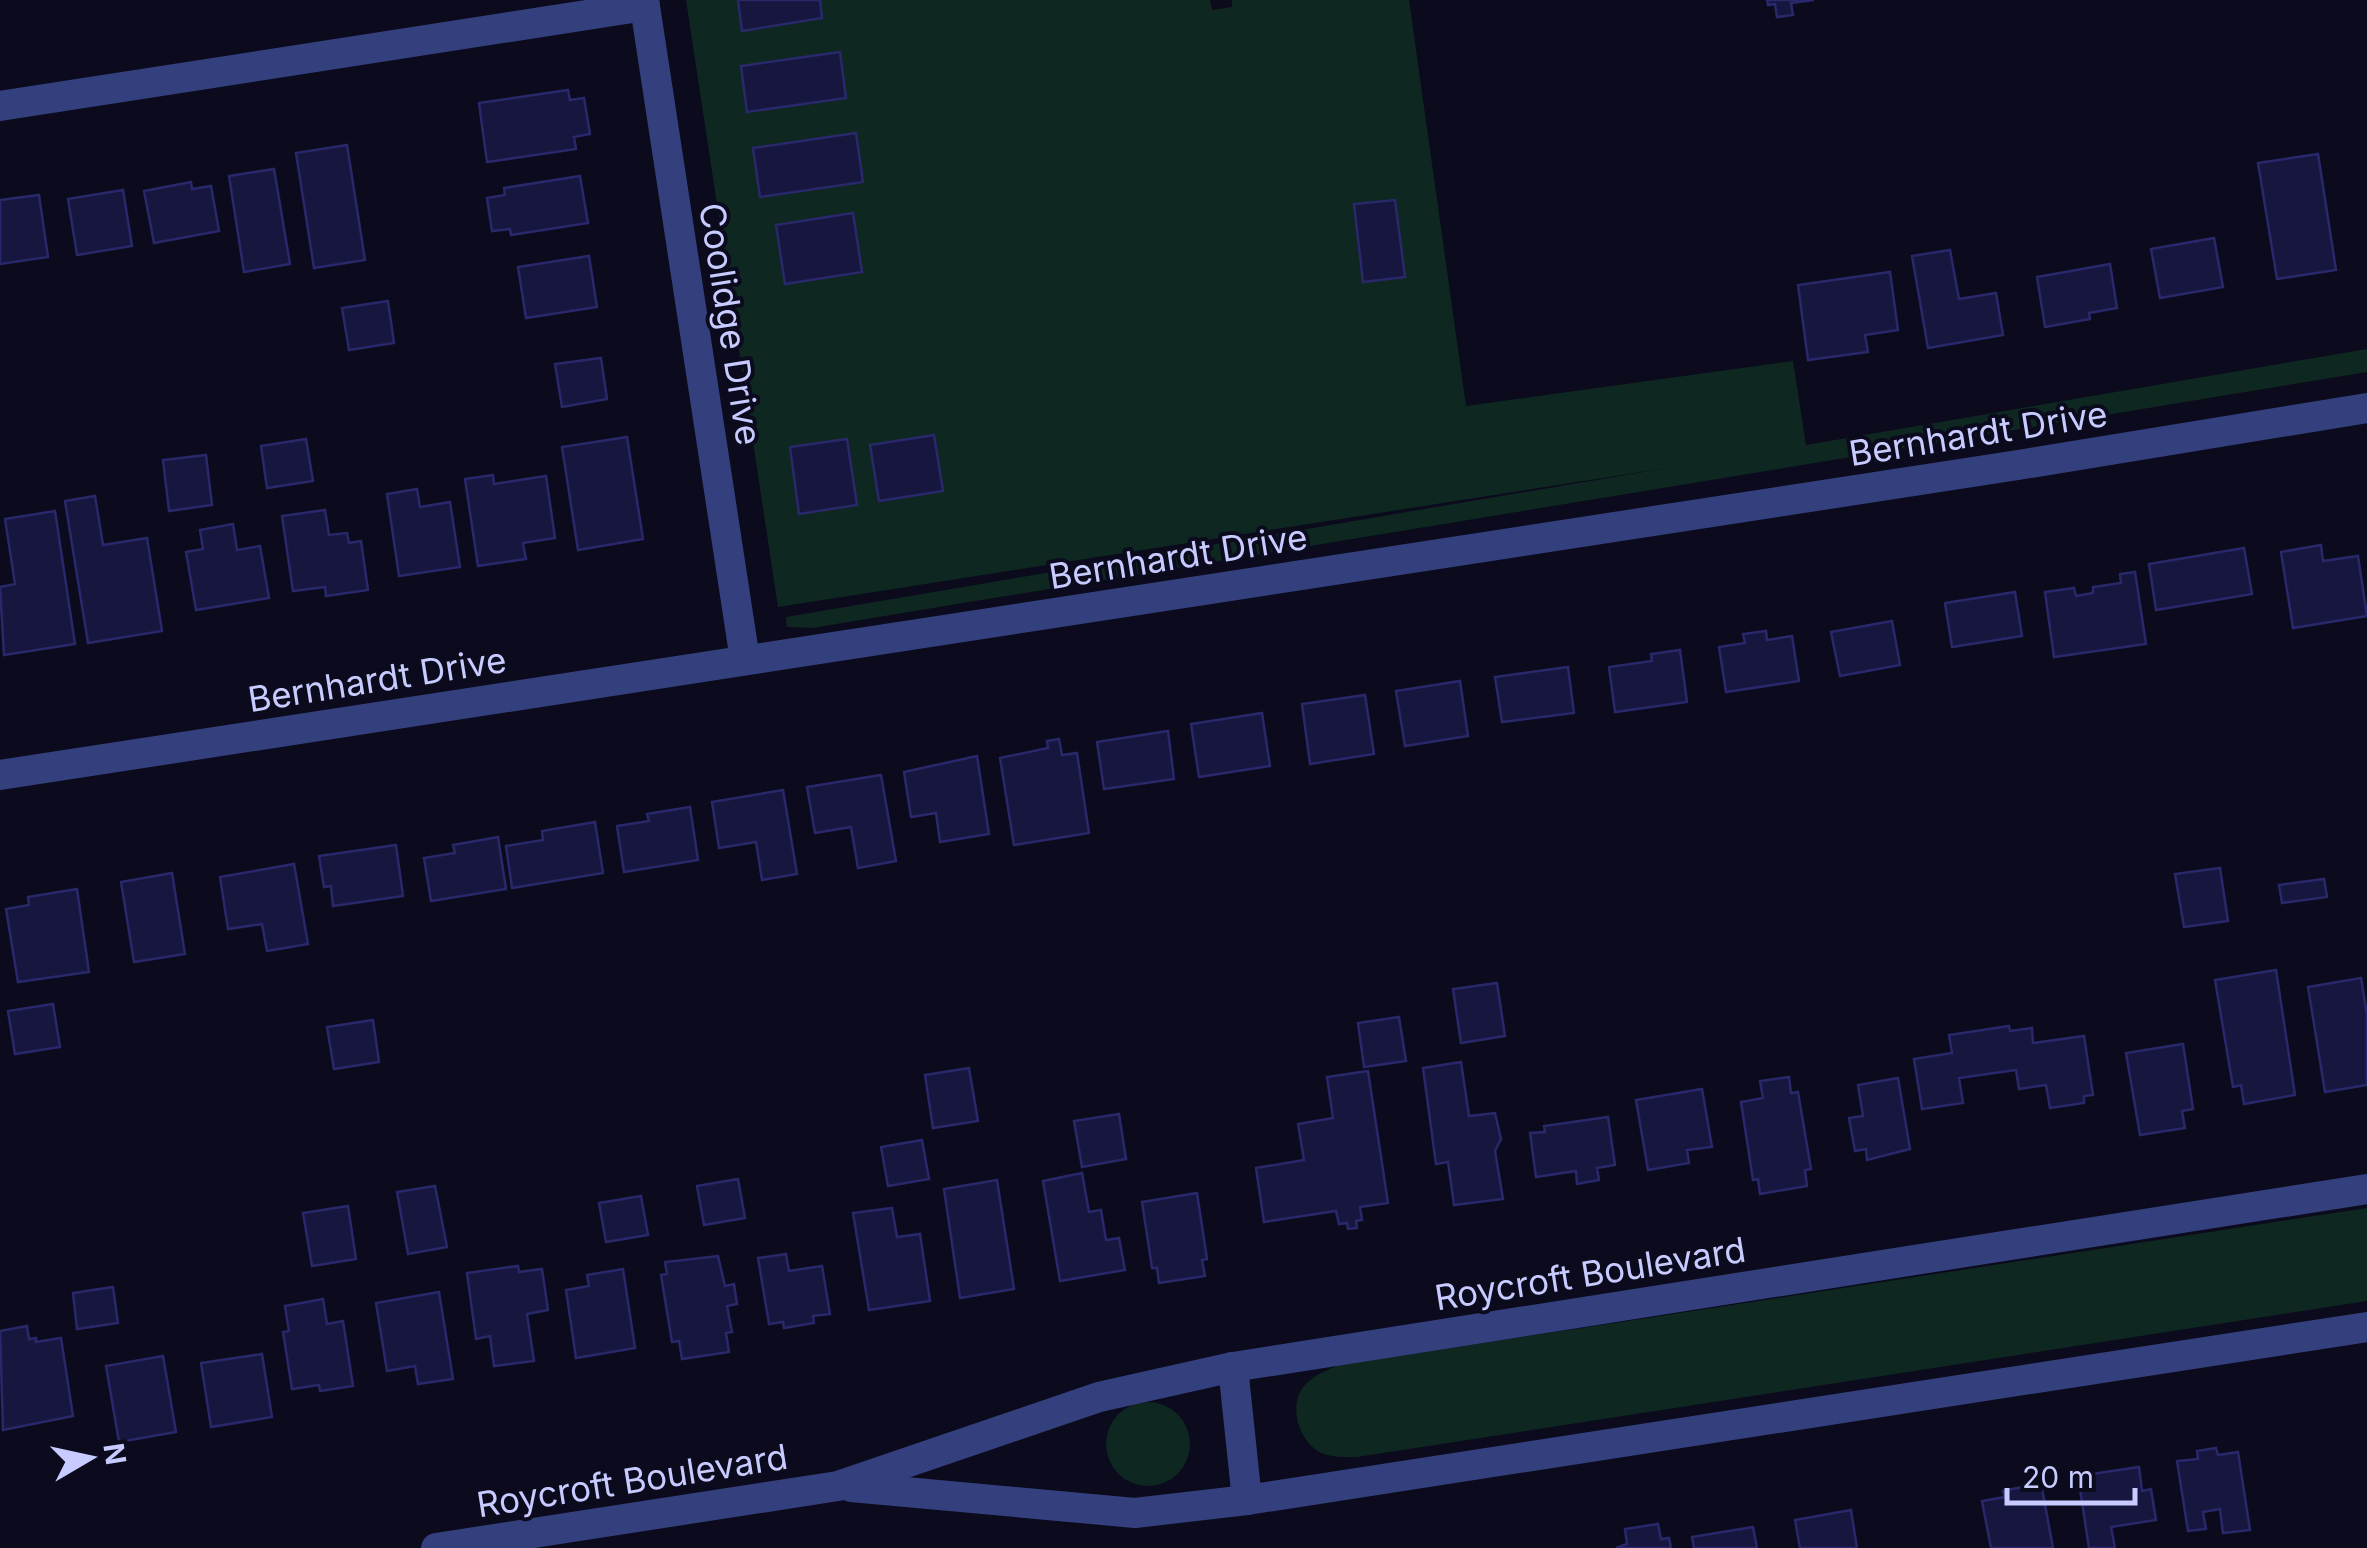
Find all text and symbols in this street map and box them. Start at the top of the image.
street label: Coolidge Drive [691,200,771,448]
street label: Bernhardt Drive [1846,392,2110,474]
street label: Bernhardt Drive [1046,515,1310,597]
street label: Bernhardt Drive [245,638,509,720]
street label: Roycroft Boulevard [1432,1228,1748,1318]
north arrow [40,1408,140,1508]
street label: Roycroft Boulevard [474,1435,790,1525]
text: N [96,1441,133,1467]
scale bar [2007,1443,2134,1505]
text: 20 m [2022,1459,2094,1495]

